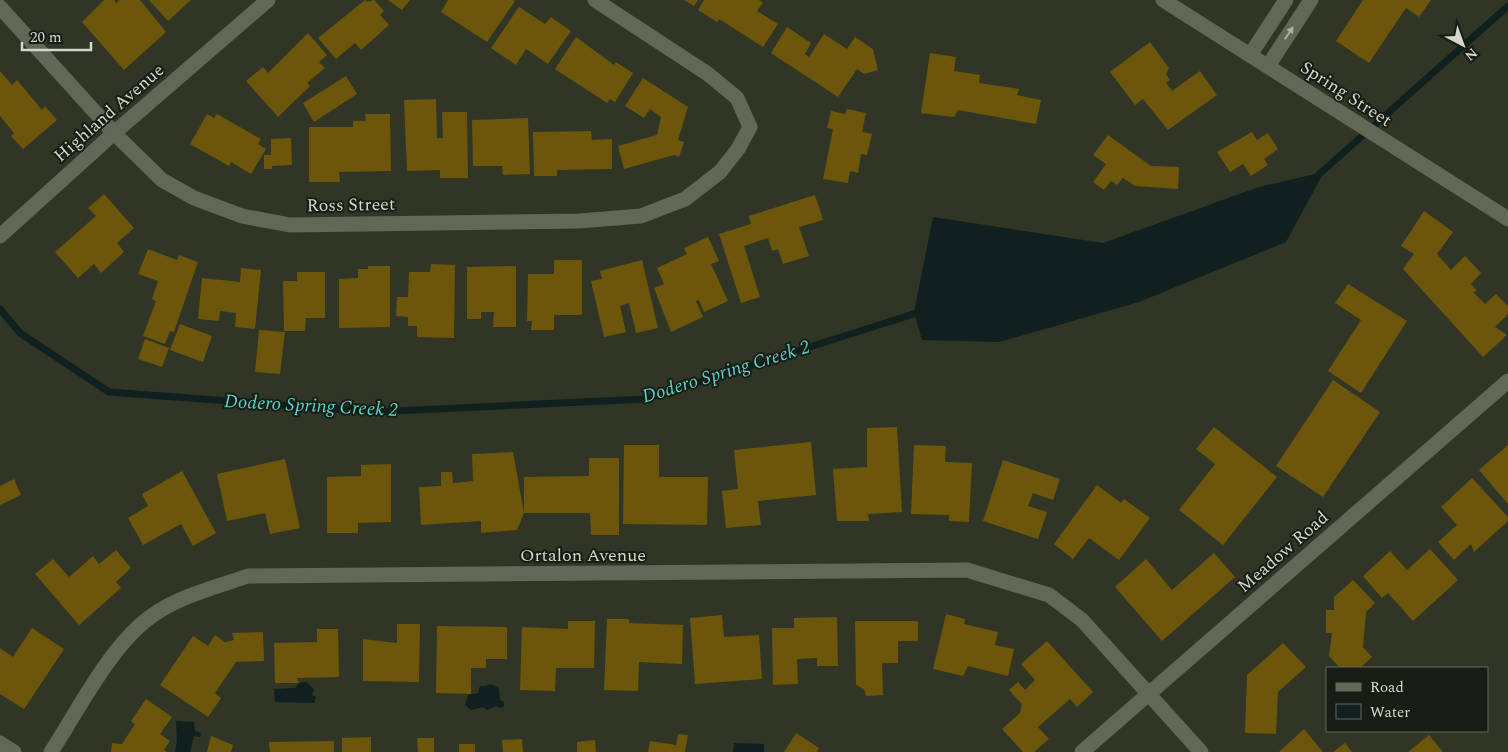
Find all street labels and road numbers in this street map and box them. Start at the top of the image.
street label: Spring Street [1295,54,1397,134]
street label: Highland Avenue [48,57,170,169]
street label: Ross Street [306,191,396,219]
street label: Meadow Road [1231,505,1335,599]
street label: Ortalon Avenue [520,542,646,569]

